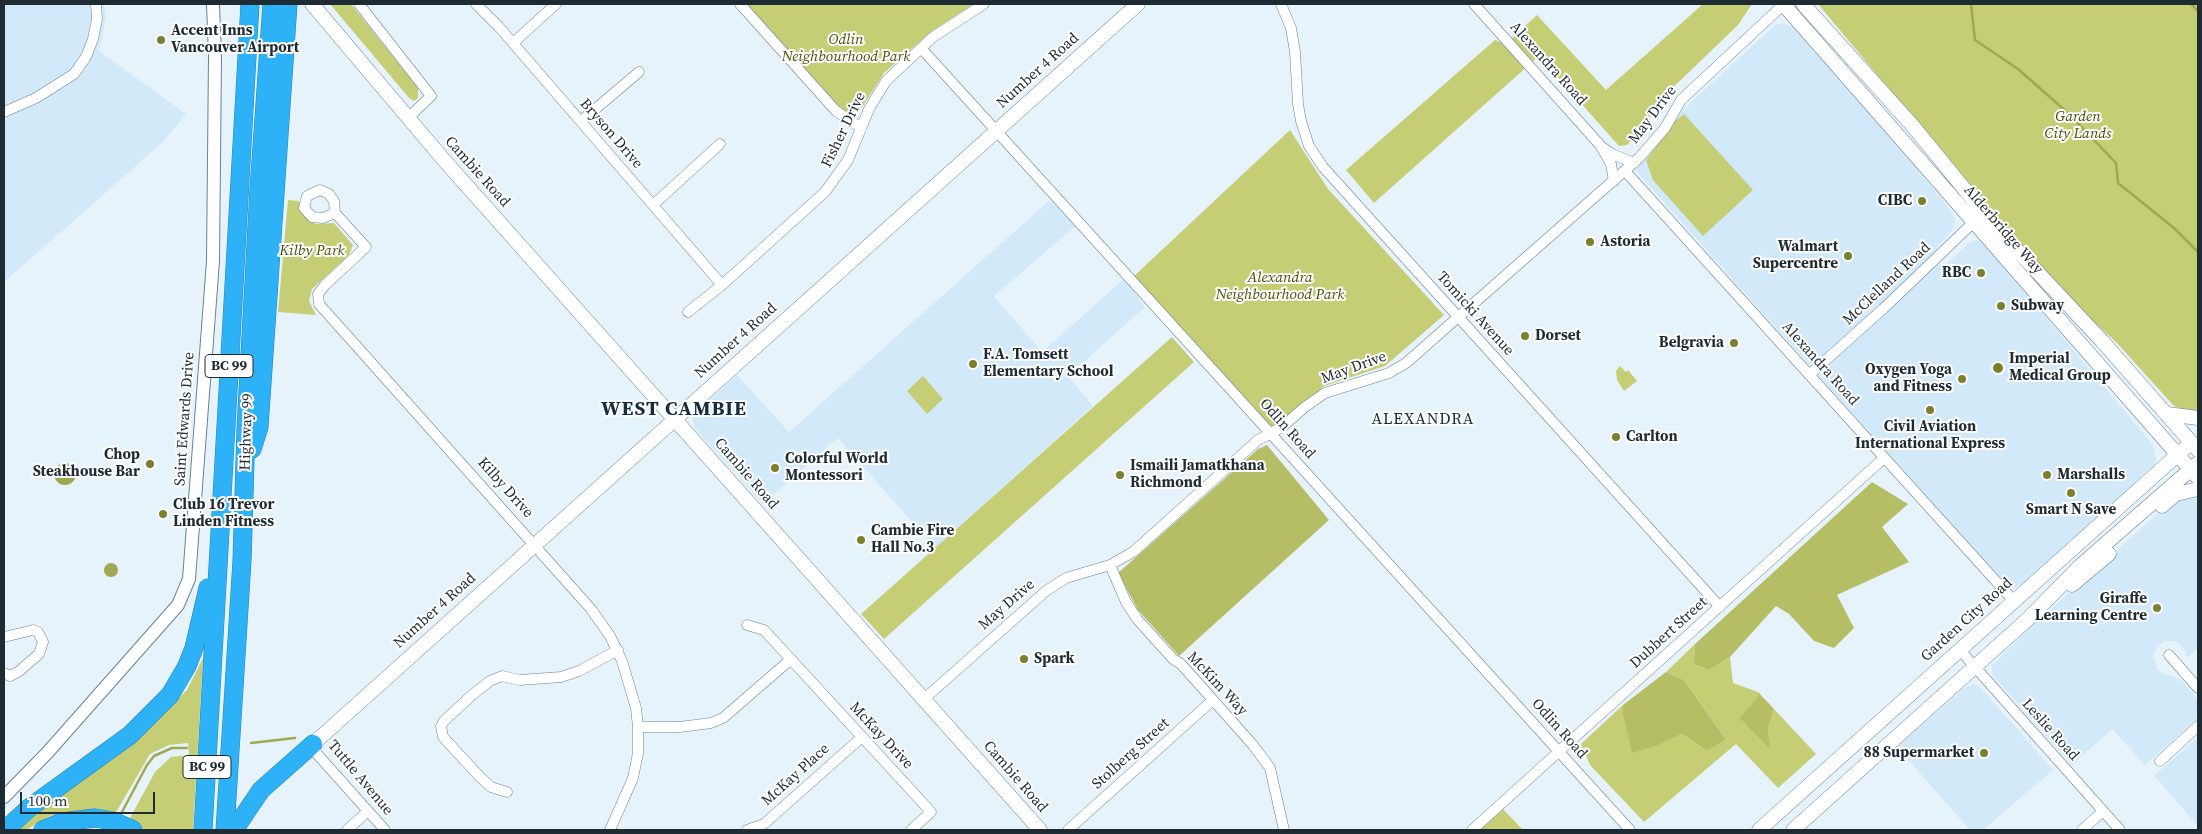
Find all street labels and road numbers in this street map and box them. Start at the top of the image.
street label: Alexandra Road [1506,19,1590,109]
street label: Number 4 Road [993,29,1083,113]
street label: May Drive [1625,82,1681,148]
street label: Fisher Drive [818,89,870,171]
street label: Bryson Drive [576,95,646,173]
street label: Cambie Road [441,133,513,211]
street label: Alderbridge Way [1960,182,2046,278]
street label: McClelland Road [1839,239,1935,329]
street label: Tomicki Avenue [1433,268,1517,360]
street label: Number 4 Road [691,299,781,383]
street label: Alexandra Road [1778,319,1862,409]
street label: May Drive [1319,348,1389,388]
street label: Saint Edwards Drive [171,351,199,487]
road number: BC 99 [205,354,253,378]
street label: Highway 99 [237,393,257,471]
street label: Odlin Road [1255,395,1319,463]
street label: Cambie Road [710,435,782,513]
street label: Kilby Drive [473,454,537,522]
street label: Number 4 Road [390,569,480,653]
street label: Garden City Road [1918,574,2016,666]
street label: May Drive [975,576,1039,634]
street label: Dubbert Street [1627,594,1711,672]
street label: McKim Way [1183,648,1251,720]
street label: Odlin Road [1527,695,1591,763]
street label: Leslie Road [2018,695,2082,765]
street label: McKay Drive [845,699,917,773]
street label: Stolberg Street [1089,715,1173,793]
street label: Tuttle Avenue [323,737,397,819]
street label: Cambie Road [979,738,1051,816]
street label: McKay Place [759,740,833,810]
road number: BC 99 [183,756,231,779]

